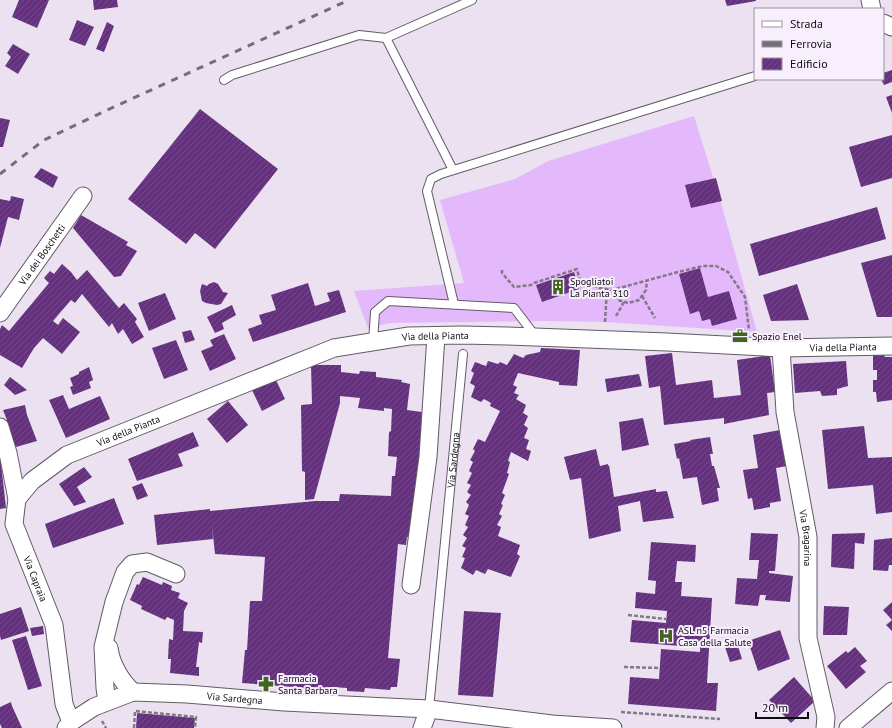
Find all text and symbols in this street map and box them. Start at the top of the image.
legend [754,8,884,80]
text: Strada [790,16,823,31]
text: Ferrovia [790,36,832,51]
text: Edificio [790,56,828,71]
street label: Via dei Boschetti [15,221,68,288]
place label: Spogliatoi La Pianta 310 [570,275,629,300]
building icon: Spogliatoi La Pianta 310 [549,278,567,296]
office icon: Spazio Enel [731,327,749,345]
street label: Via della Pianta [400,329,469,344]
place label: Spazio Enel [752,330,802,343]
street label: Via della Pianta [808,340,877,355]
street label: Via della Pianta [94,412,162,450]
street label: Via Sardegna [444,432,462,490]
street label: Via Bragarina [796,508,814,566]
street label: Via Capraia [20,553,50,604]
place label: ASL n5 Farmacia Casa della Salute [678,624,751,649]
hospital icon: ASL n5 Farmacia Casa della Salute [657,627,675,645]
place label: Farmacia Santa Barbara [278,672,338,697]
pharmacy icon: Farmacia Santa Barbara [257,675,275,693]
street label: Via Sardegna [205,690,263,707]
scale bar [756,694,808,720]
text: 20 m [762,700,788,715]

